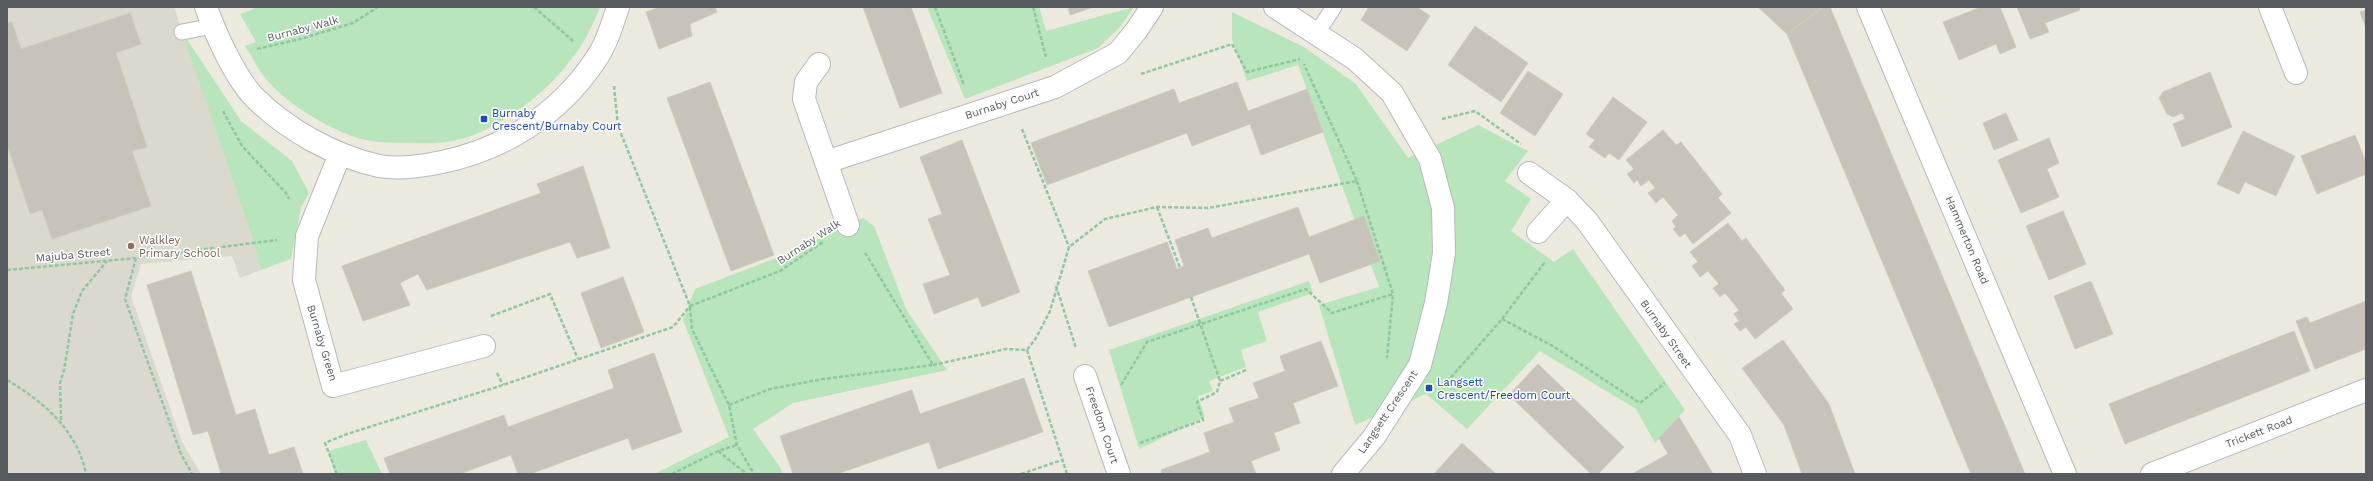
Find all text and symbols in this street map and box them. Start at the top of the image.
street label: Burnaby Walk [266,13,340,45]
street label: Burnaby Court [963,86,1041,122]
place label: Burnaby Crescent/Burnaby Court [492,107,622,133]
marker: Burnaby Crescent/Burnaby Court [479,114,489,124]
street label: Hammerton Road [1943,194,1991,286]
street label: Burnaby Walk [775,217,843,267]
place label: Walkley Primary School [139,234,221,260]
marker: Walkley Primary School [126,241,136,251]
street label: Majuba Street [35,245,111,265]
street label: Burnaby Street [1638,297,1695,371]
street label: Burnaby Green [304,303,340,383]
street label: Langsett Crescent [1355,368,1421,456]
place label: Langsett Crescent/Freedom Court [1437,376,1571,402]
marker: Langsett Crescent/Freedom Court [1424,383,1434,393]
street label: Freedom Court [1083,385,1121,466]
street label: Trickett Road [2224,413,2294,451]

